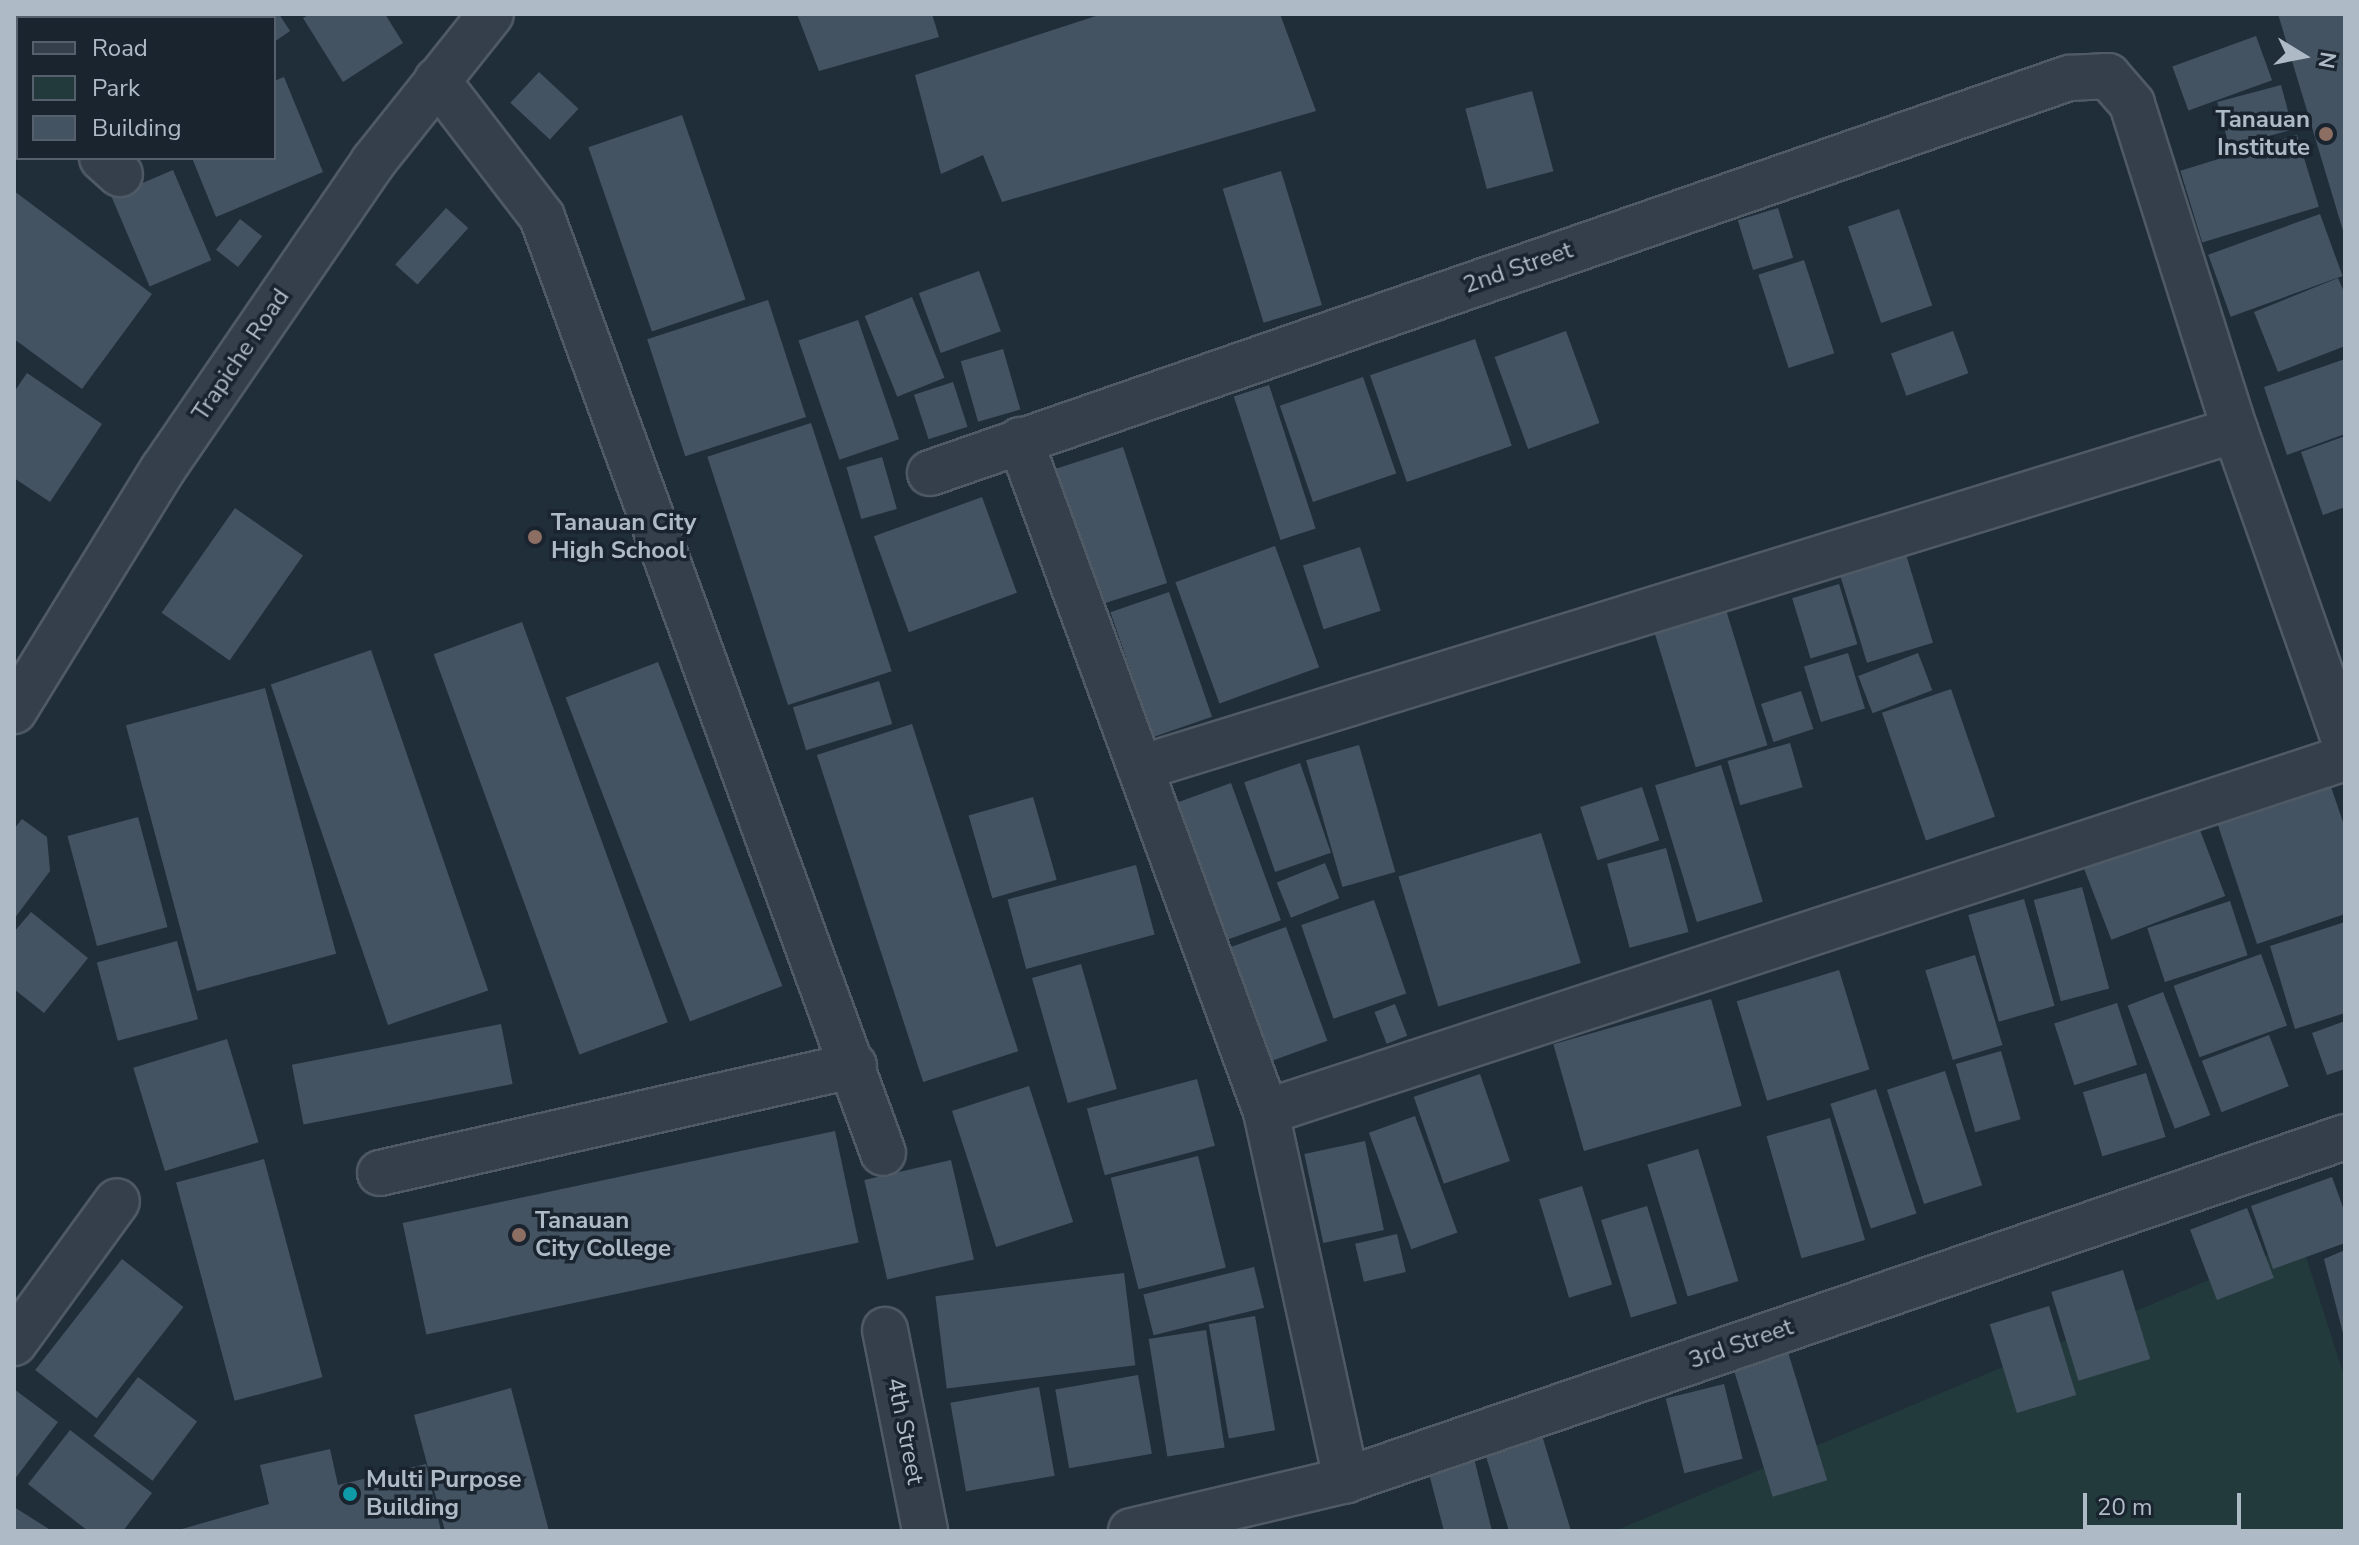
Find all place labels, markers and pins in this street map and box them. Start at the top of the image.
place label: Tanauan Institute [2216,106,2310,162]
marker: Tanauan Institute [2317,125,2335,143]
place label: Tanauan City High School [551,509,696,565]
marker: Tanauan City High School [526,528,544,546]
place label: Tanauan City College [535,1207,671,1263]
marker: Tanauan City College [510,1226,528,1244]
place label: Multi Purpose Building [366,1466,522,1522]
marker: Multi Purpose Building [341,1485,359,1503]

